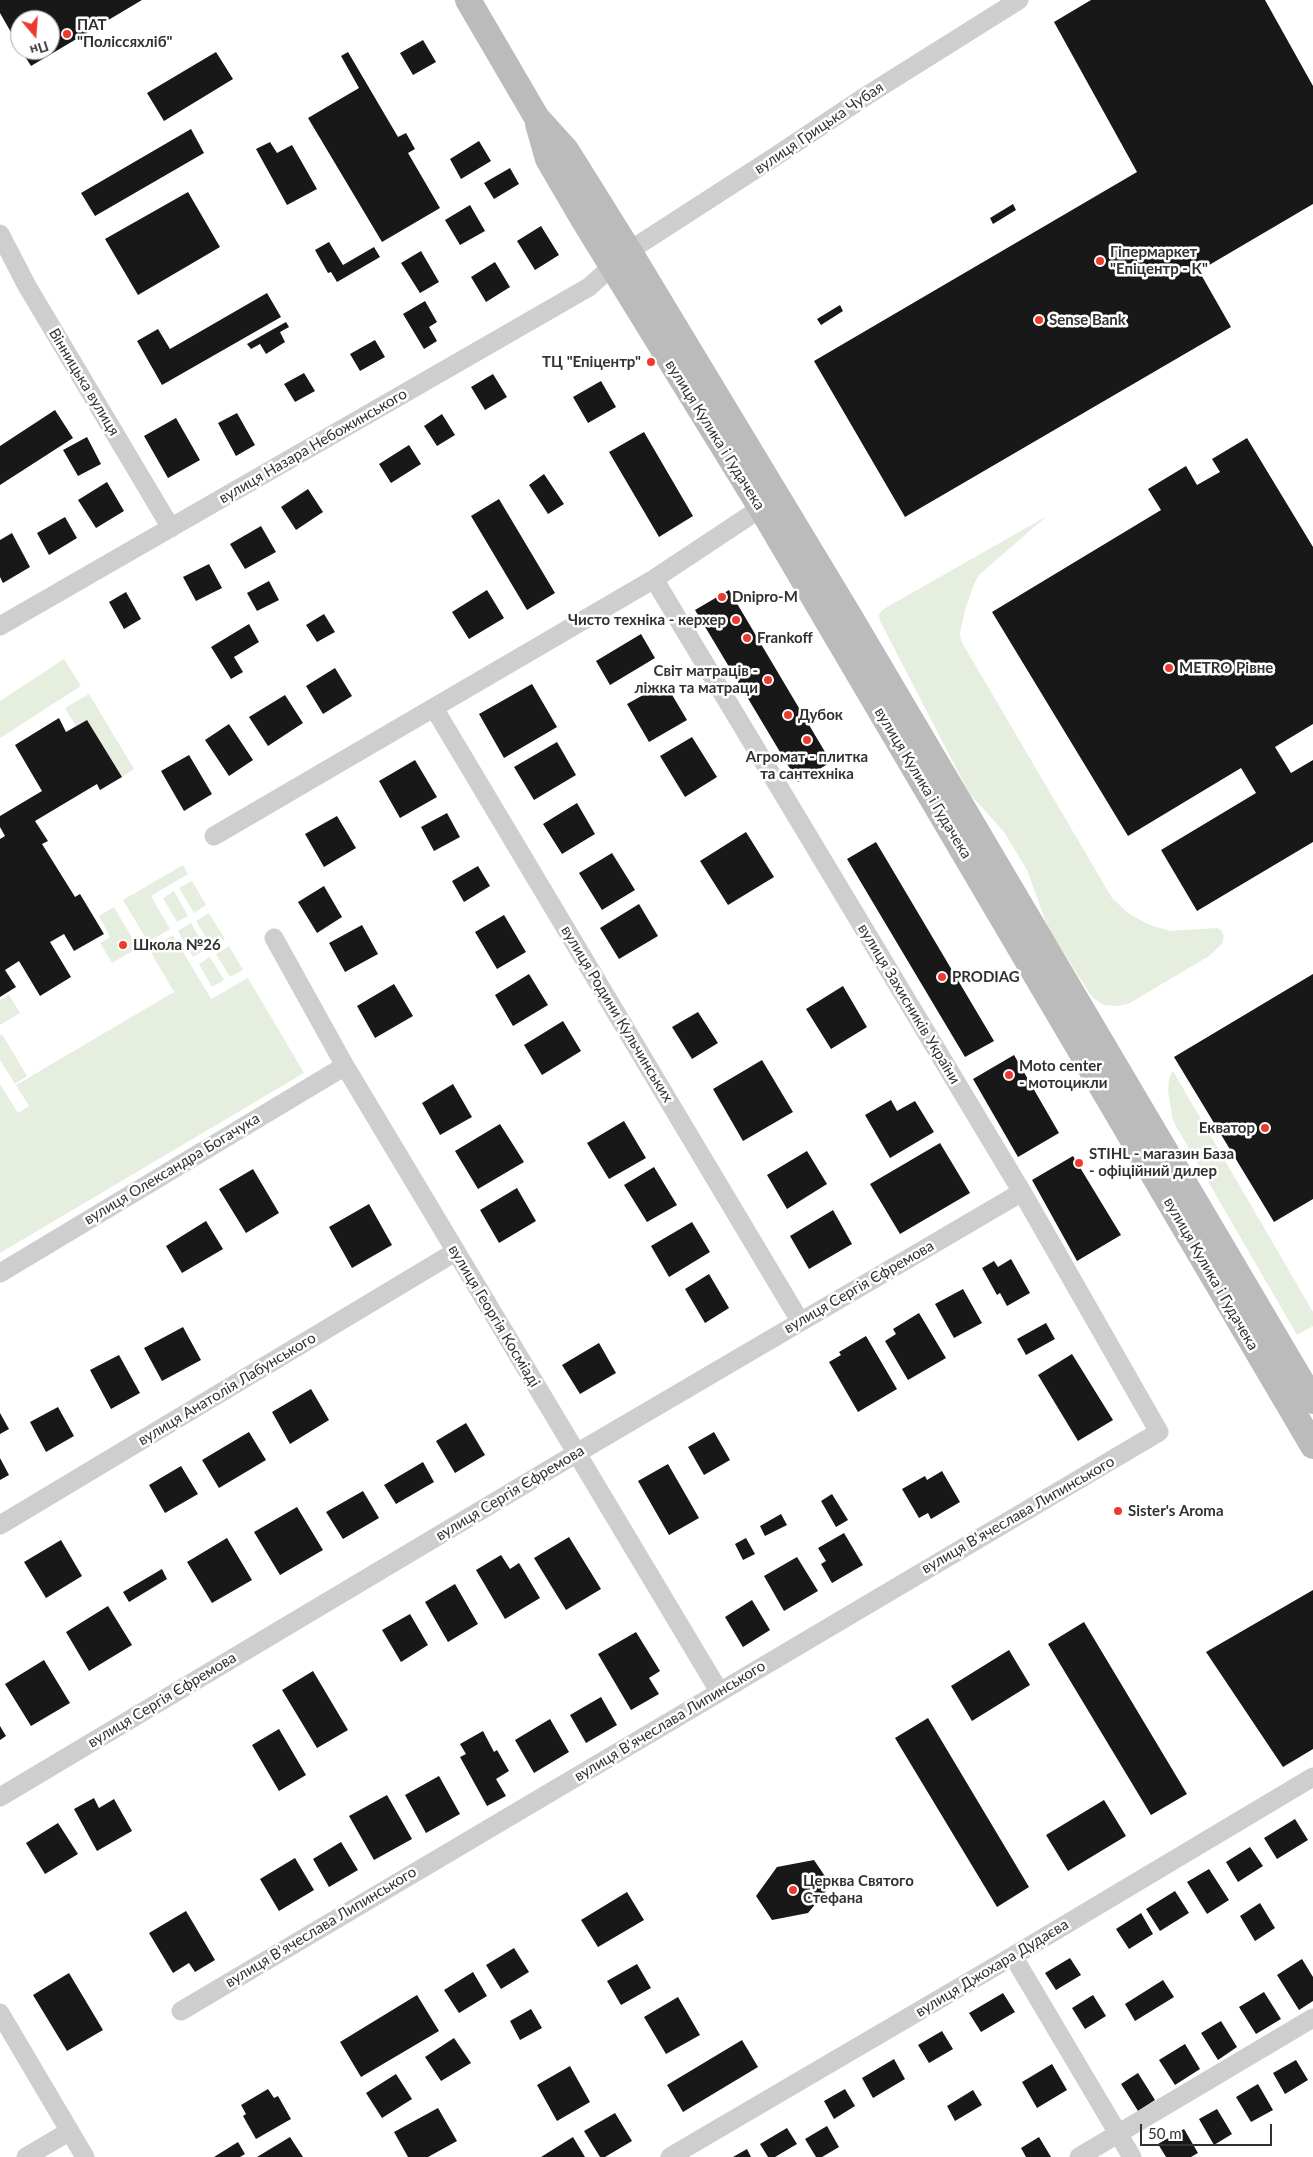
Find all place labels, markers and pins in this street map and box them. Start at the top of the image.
place label: ПАТ "Поліссяхліб" [77,16,172,51]
marker: ПАТ "Поліссяхліб" [61,28,73,40]
place label: Гіпермаркет "Епіцентр - К" [1110,243,1208,278]
marker: Гіпермаркет "Епіцентр - К" [1094,255,1106,267]
place label: Sense Bank [1049,311,1126,329]
marker: Sense Bank [1033,314,1045,326]
place label: ТЦ "Епіцентр" [542,353,641,371]
marker: ТЦ "Епіцентр" [645,356,657,368]
place label: Dnipro-M [732,588,798,606]
marker: Dnipro-M [716,591,728,603]
place label: Чисто техніка - керхер [568,611,726,629]
marker: Чисто техніка - керхер [730,614,742,626]
place label: Frankoff [757,629,813,647]
marker: Frankoff [741,632,753,644]
place label: METRO Рівне [1179,659,1273,677]
place label: Світ матраців - ліжка та матраци [635,662,758,697]
marker: METRO Рівне [1163,662,1175,674]
marker: Світ матраців - ліжка та матраци [762,674,774,686]
place label: Дубок [798,706,843,724]
marker: Дубок [782,709,794,721]
marker: Агромат - плитка та сантехніка [801,734,813,746]
place label: Агромат - плитка та сантехніка [746,748,868,783]
place label: Школа №26 [133,936,221,954]
marker: Школа №26 [117,939,129,951]
place label: PRODIAG [952,968,1020,986]
marker: PRODIAG [936,971,948,983]
place label: Moto center - мотоцикли [1019,1057,1107,1092]
marker: Moto center - мотоцикли [1003,1069,1015,1081]
place label: Екватор [1199,1119,1255,1137]
marker: Екватор [1259,1122,1271,1134]
place label: STIHL - магазин База - офіційний дилер [1089,1145,1234,1180]
marker: STIHL - магазин База - офіційний дилер [1073,1157,1085,1169]
place label: Sister's Aroma [1128,1502,1224,1520]
marker: Sister's Aroma [1112,1505,1124,1517]
place label: Церква Святого Стефана [803,1872,914,1907]
marker: Церква Святого Стефана [787,1884,799,1896]

